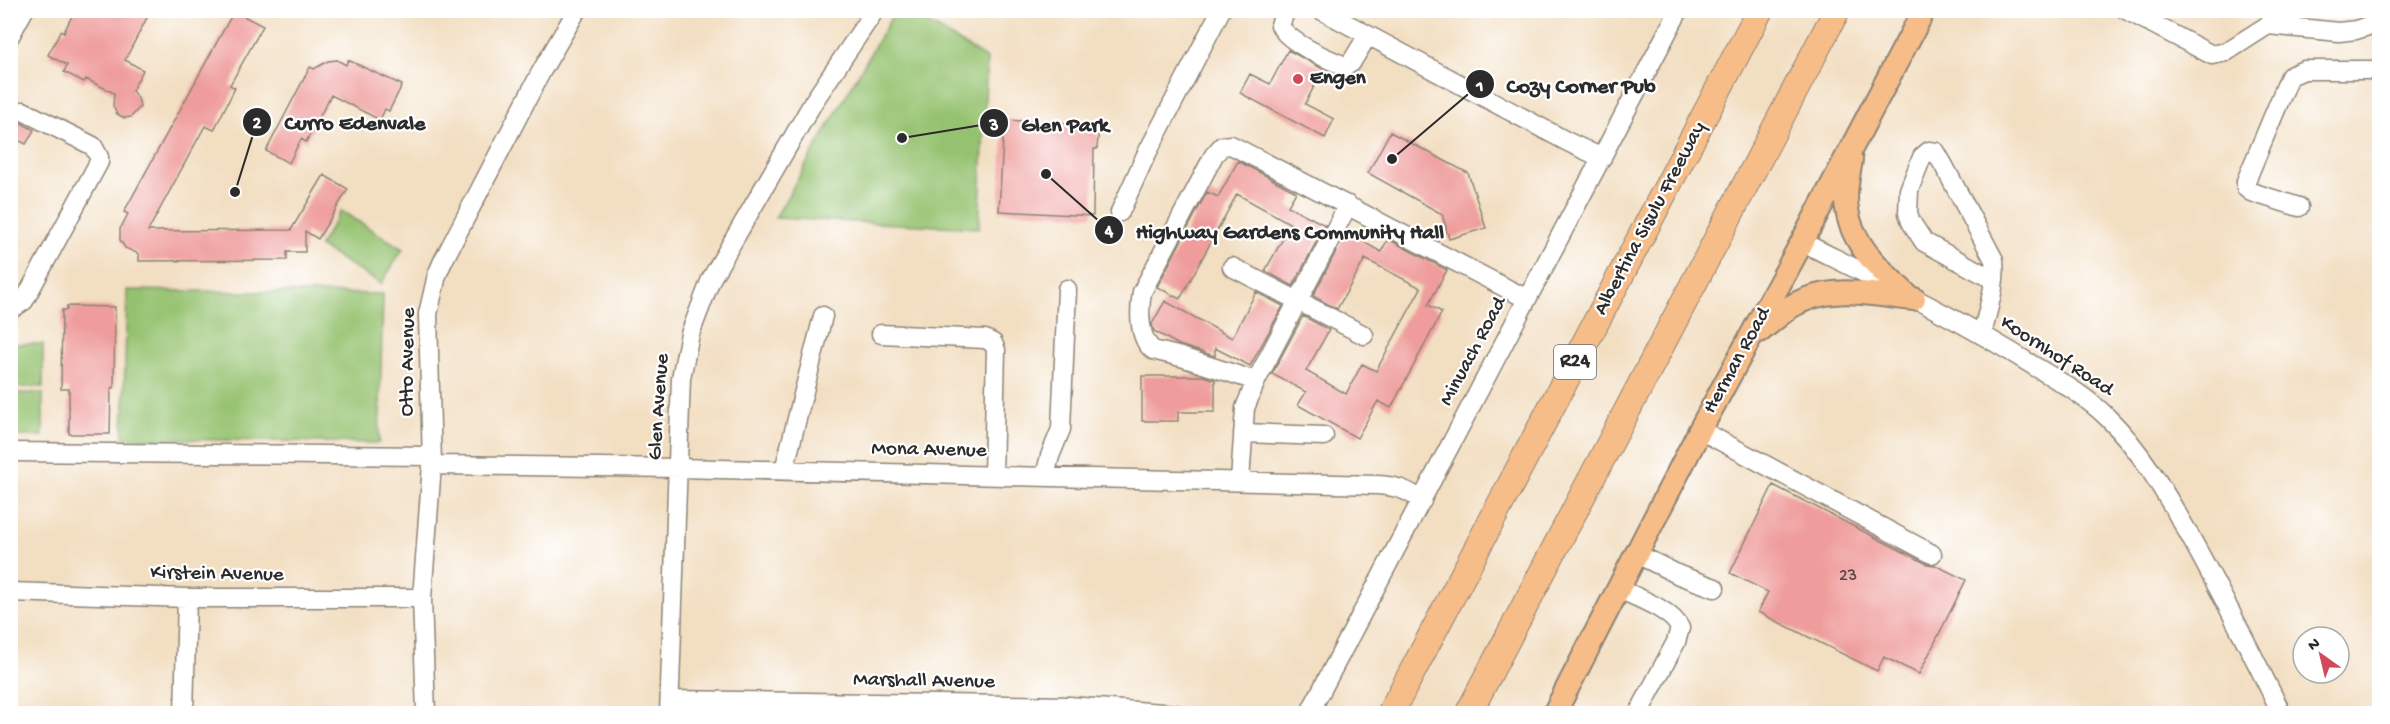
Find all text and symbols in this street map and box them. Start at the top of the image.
callout: Cozy Corner Pub [1465,64,1668,104]
place label: Engen [1310,67,1367,92]
marker: Engen [1291,72,1305,86]
text: Cozy Corner Pub [1505,75,1656,101]
text: 1 [1475,77,1484,98]
callout: Curro Edenvale [242,102,437,142]
callout: Glen Park [979,103,1121,143]
text: Curro Edenvale [284,112,426,138]
text: 2 [253,114,262,135]
text: Glen Park [1021,114,1111,140]
text: 3 [988,116,999,137]
street label: Albertina Sisulu Freeway [1589,118,1713,320]
callout: Highway Gardens Community Hall [1094,210,1457,250]
text: Highway Gardens Community Hall [1136,221,1444,247]
text: 4 [1104,222,1114,243]
street label: Minuach Road [1435,292,1514,411]
street label: Herman Road [1699,302,1778,419]
street label: Otto Avenue [396,306,422,417]
street label: Koornhof Road [1995,311,2119,404]
road number: R24 [1554,345,1596,379]
street label: Glen Avenue [644,352,676,461]
street label: Mona Avenue [871,437,988,465]
street label: Kirstein Avenue [150,561,285,589]
house number: 23 [1839,566,1857,587]
north arrow [2291,625,2351,685]
text: N [2305,634,2325,656]
street label: Marshall Avenue [853,668,996,696]

